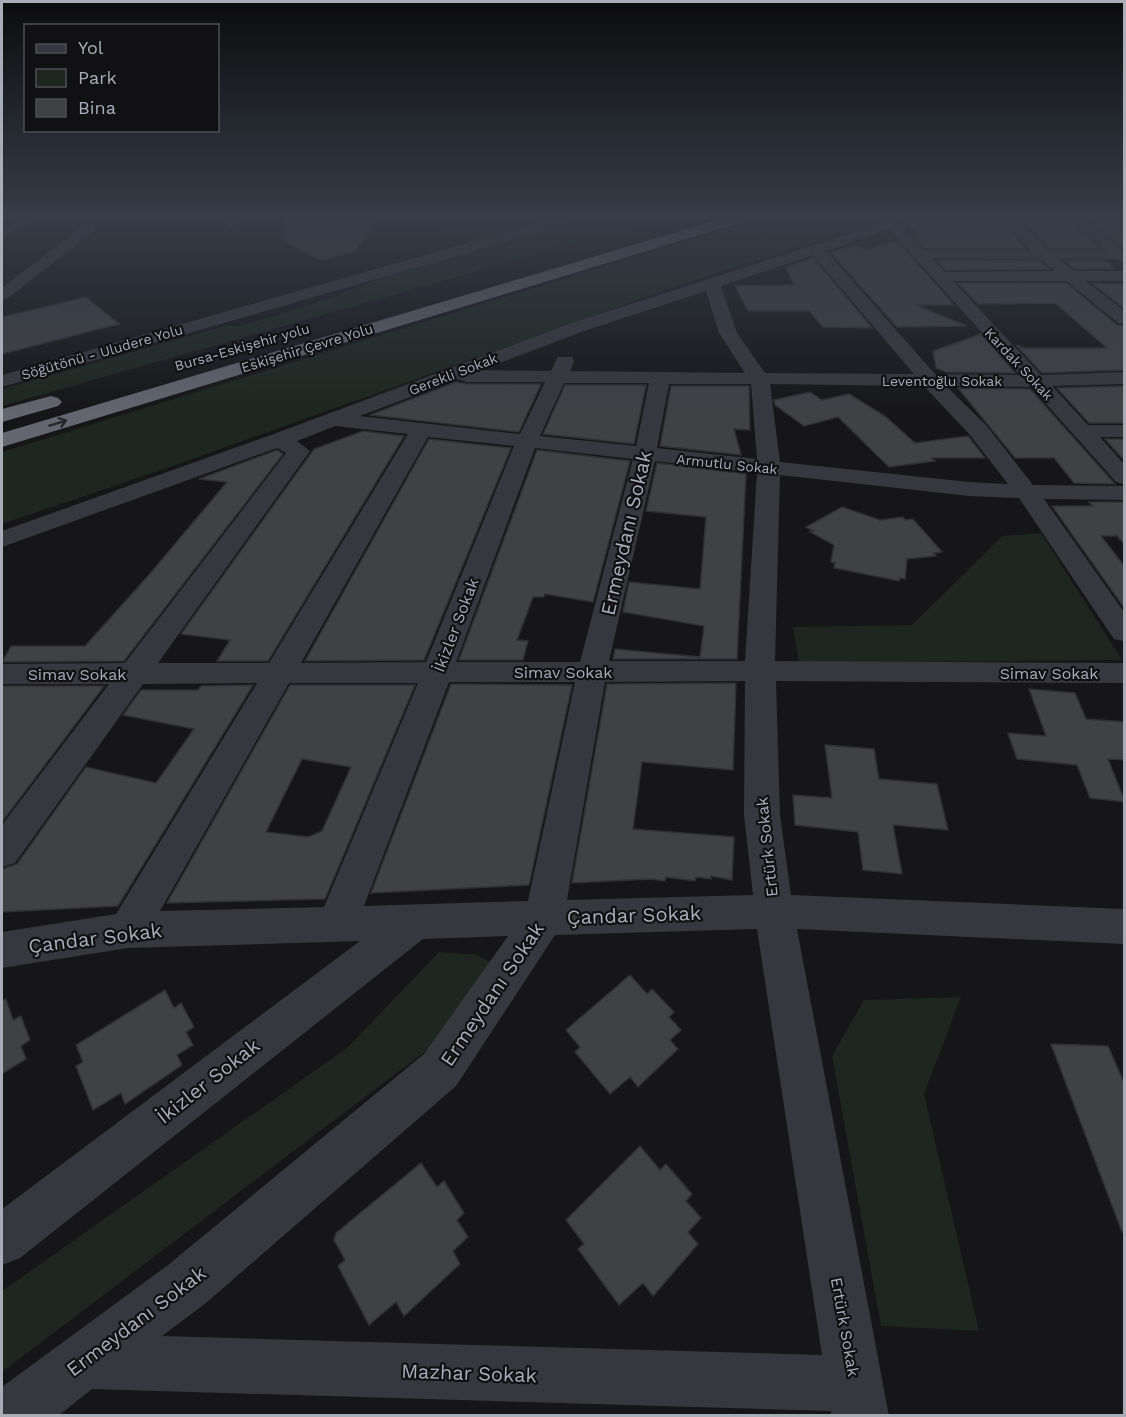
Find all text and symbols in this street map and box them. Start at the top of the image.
legend [24,24,219,132]
text: Yol [78,37,104,58]
text: Park [78,67,117,88]
text: Bina [78,97,116,118]
street label: Bursa-Eskişehir yolu [173,320,311,374]
street label: Eskişehir Çevre Yolu [239,320,375,376]
street label: Söğütönü - Uludere Yolu [19,321,185,383]
street label: Kardak Sokak [982,325,1056,403]
street label: Gerekli Sokak [406,350,500,398]
street label: Leventoğlu Sokak [882,373,1002,389]
one-way arrow [48,417,67,428]
street label: Ermeydanı Sokak [595,448,657,618]
street label: Armutlu Sokak [676,451,778,477]
street label: İkizler Sokak [429,575,483,675]
street label: Simav Sokak [514,663,612,682]
street label: Simav Sokak [1000,664,1098,683]
street label: Simav Sokak [28,665,126,684]
street label: Ertürk Sokak [752,796,782,898]
street label: Çandar Sokak [566,901,702,929]
street label: Ermeydanı Sokak [435,917,549,1071]
street label: Çandar Sokak [27,918,163,958]
street label: İkizler Sokak [152,1033,264,1129]
street label: Ermeydanı Sokak [62,1261,210,1381]
street label: Ertürk Sokak [827,1276,863,1378]
street label: Mazhar Sokak [401,1359,537,1387]

